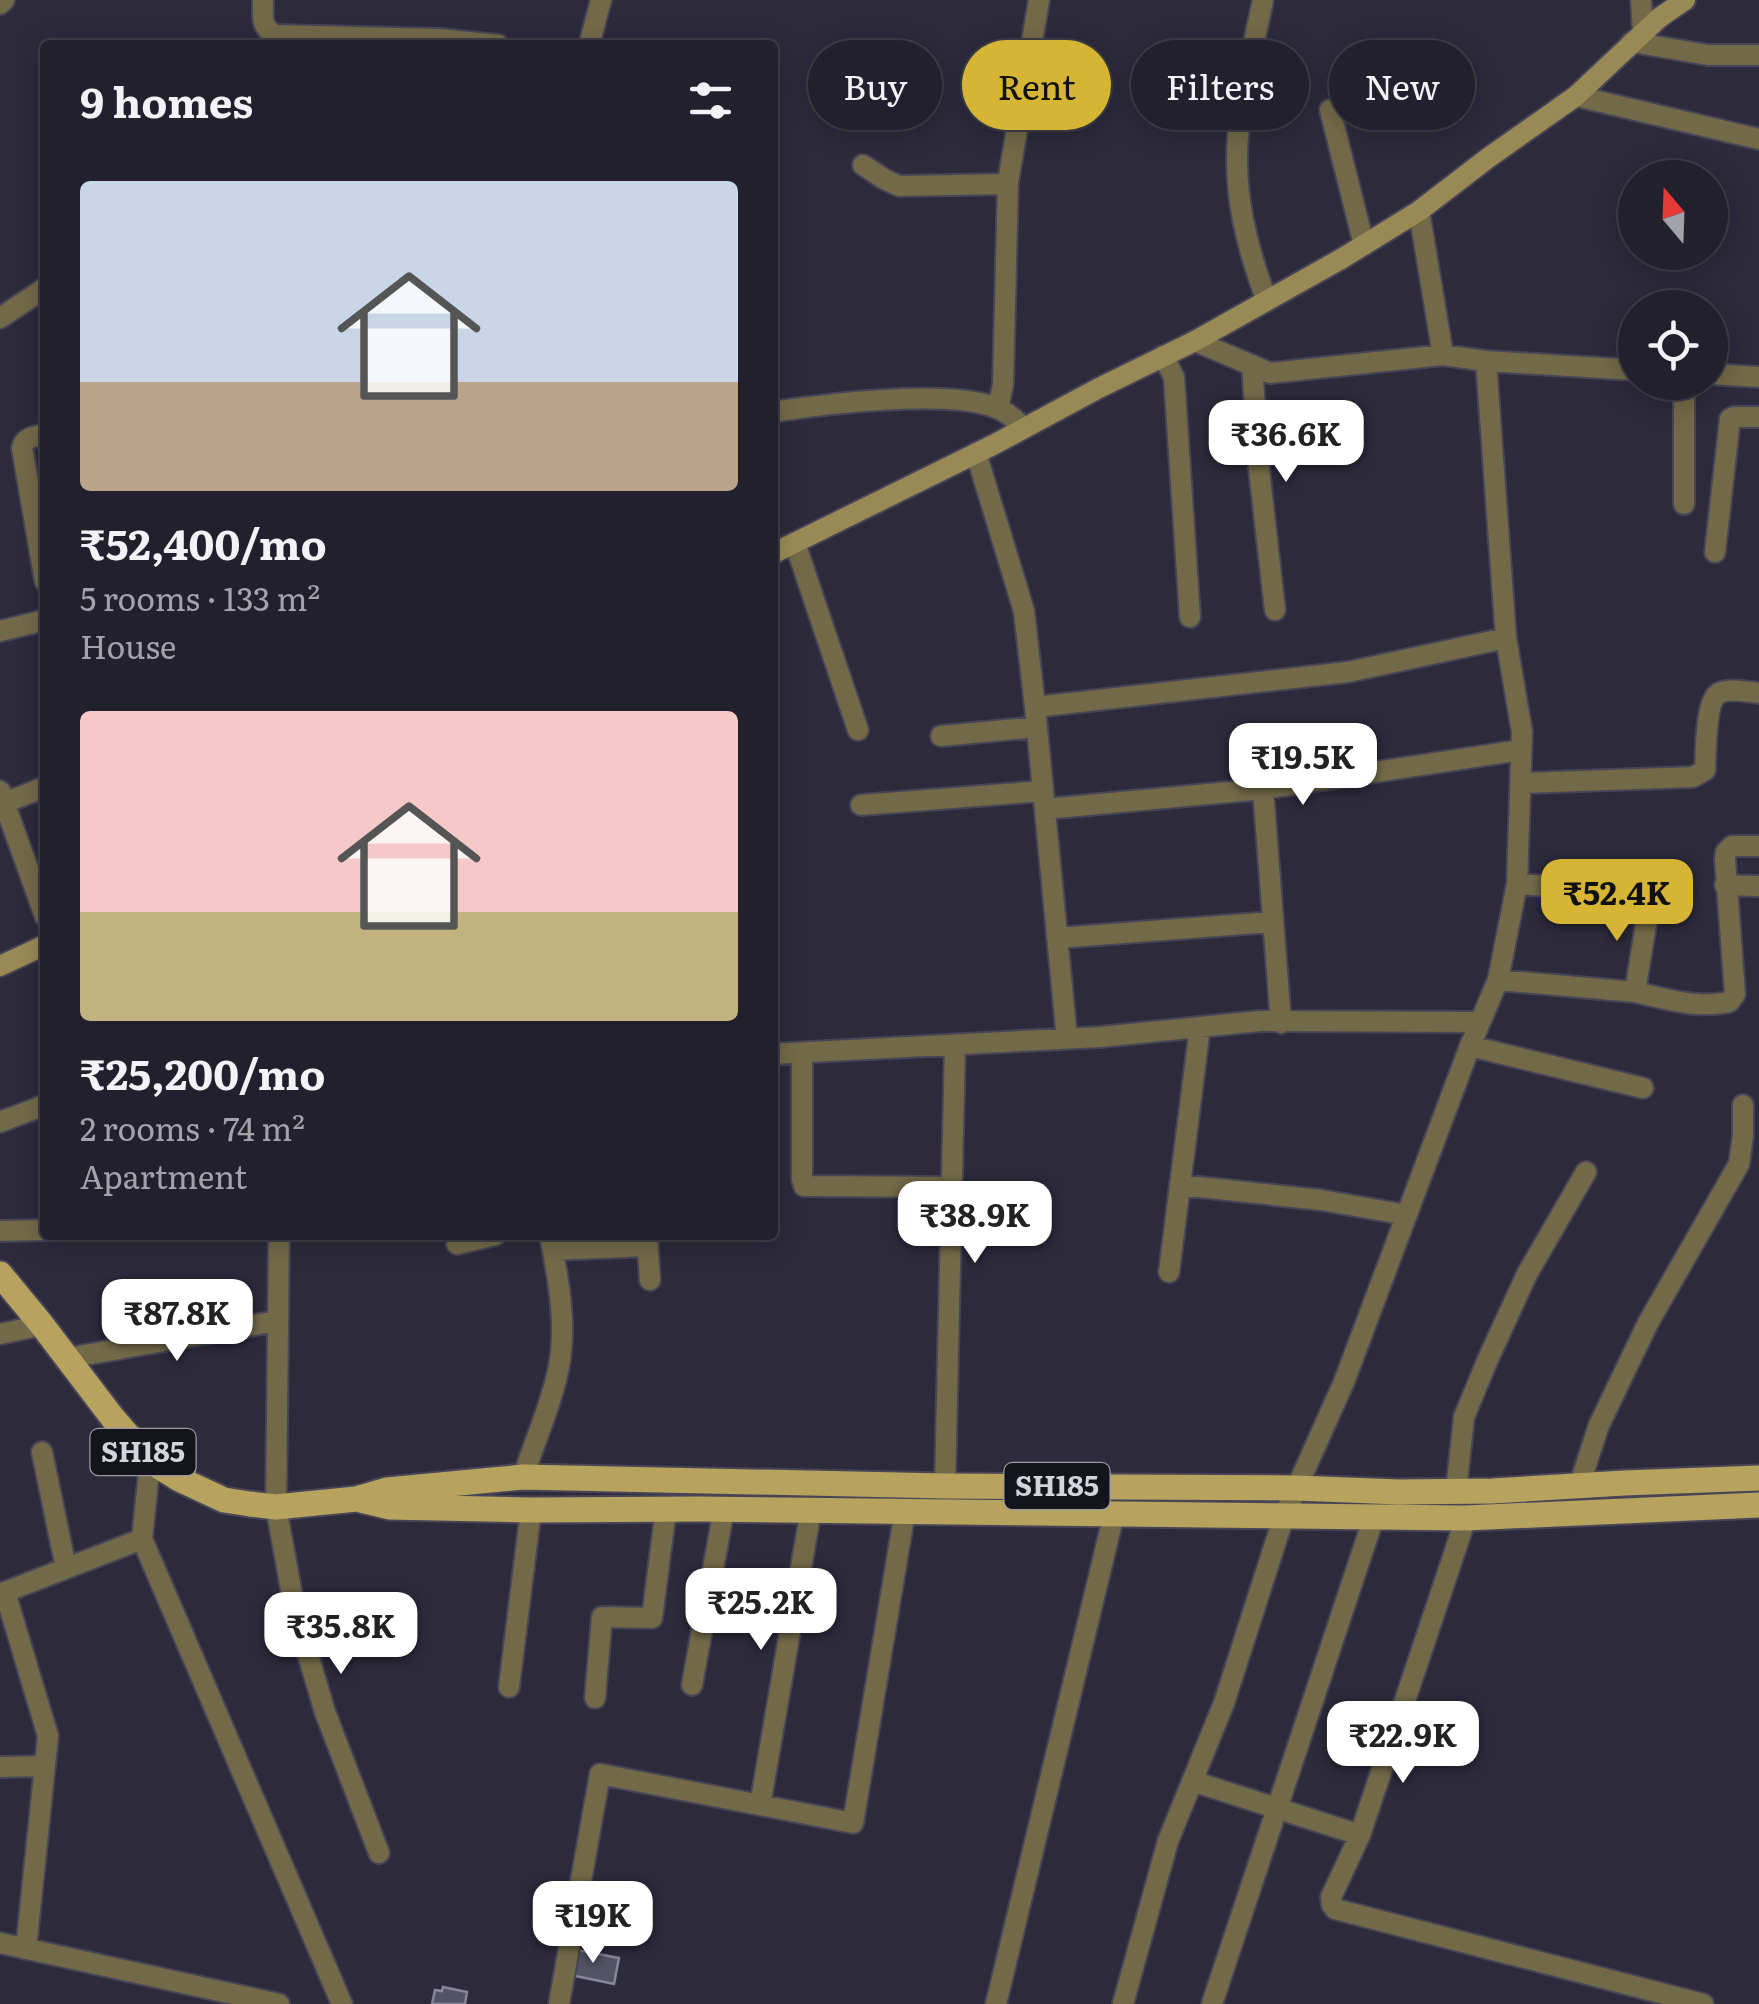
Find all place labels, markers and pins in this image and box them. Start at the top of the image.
pin: ₹36.6K [1205,400,1367,485]
pin: ₹19.5K [1222,723,1384,808]
pin: ₹52.4K [1536,859,1698,944]
pin: ₹38.9K [894,1181,1056,1266]
pin: ₹87.8K [96,1279,258,1364]
pin: ₹25.2K [680,1568,842,1653]
pin: ₹35.8K [260,1592,422,1677]
pin: ₹22.9K [1322,1701,1484,1786]
pin: ₹19K [534,1881,652,1966]

